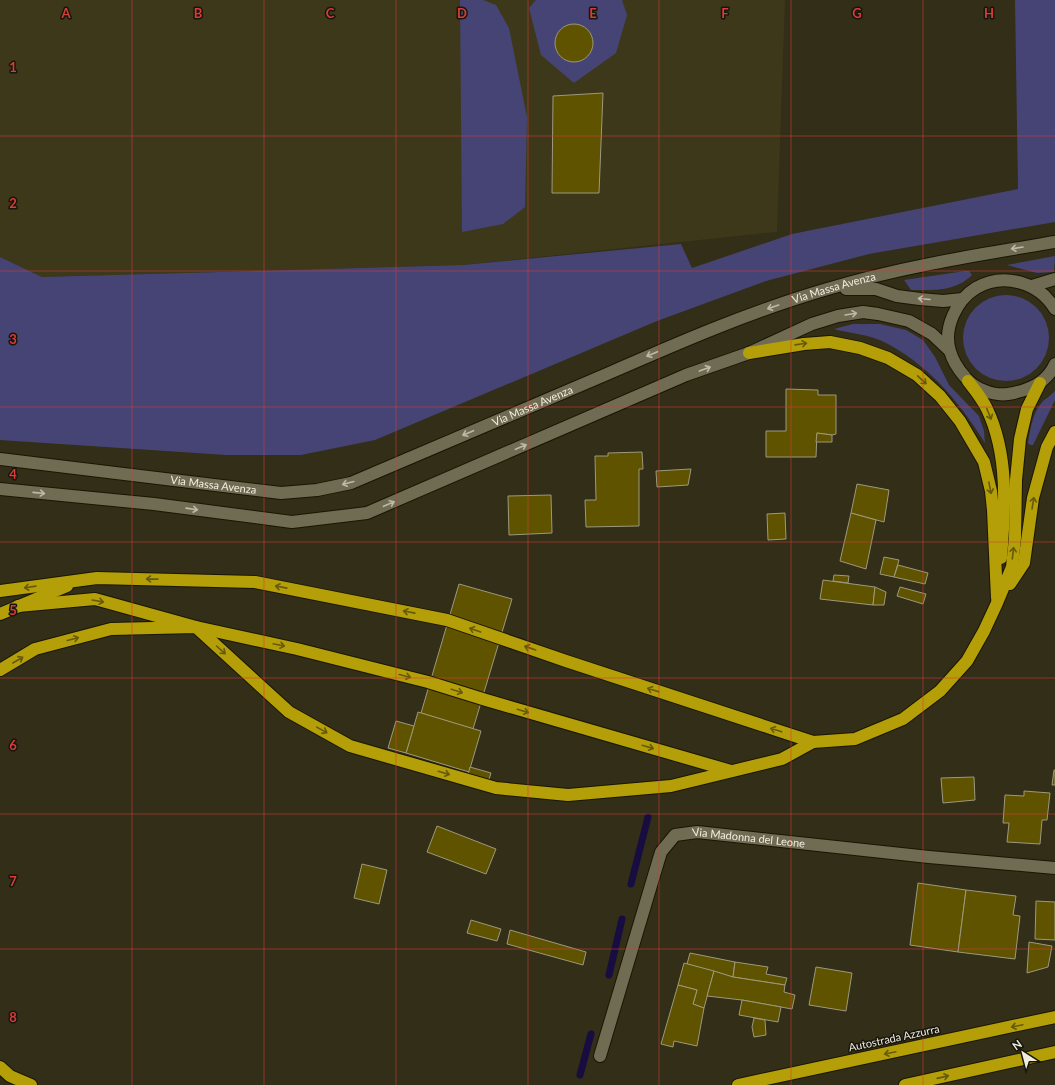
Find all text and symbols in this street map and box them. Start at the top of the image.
text: A [60,5,71,21]
text: B [194,5,203,21]
text: C [326,5,335,21]
text: D [457,5,467,21]
text: E [589,5,597,21]
text: F [721,5,729,21]
text: G [852,5,862,21]
text: H [984,5,994,21]
text: 1 [9,59,17,75]
text: 2 [9,195,17,211]
one-way arrow [1010,244,1023,252]
street label: Via Massa Avenza [790,269,877,306]
one-way arrow [918,296,931,303]
one-way arrow [767,304,780,311]
one-way arrow [844,310,857,318]
text: 3 [9,331,17,347]
one-way arrow [795,340,808,348]
one-way arrow [647,351,659,359]
one-way arrow [699,364,711,372]
one-way arrow [917,375,928,384]
street label: Via Massa Avenza [490,382,574,428]
one-way arrow [986,408,994,420]
one-way arrow [463,430,475,437]
one-way arrow [515,442,527,450]
text: 4 [9,466,17,482]
street label: Via Massa Avenza [170,473,257,496]
one-way arrow [342,480,355,487]
one-way arrow [986,481,994,494]
one-way arrow [32,489,45,496]
one-way arrow [1029,497,1037,510]
one-way arrow [382,499,394,507]
one-way arrow [185,505,198,513]
one-way arrow [1009,547,1017,560]
one-way arrow [146,575,159,583]
one-way arrow [275,582,288,590]
one-way arrow [24,583,37,591]
one-way arrow [92,597,105,605]
text: 5 [9,602,17,618]
one-way arrow [403,608,416,616]
one-way arrow [470,625,482,633]
one-way arrow [66,635,79,643]
one-way arrow [272,642,285,650]
one-way arrow [524,644,536,652]
one-way arrow [216,645,226,655]
one-way arrow [12,655,24,663]
one-way arrow [398,673,411,680]
one-way arrow [646,686,659,693]
one-way arrow [450,688,463,695]
one-way arrow [517,708,530,715]
one-way arrow [771,726,783,734]
one-way arrow [316,727,328,735]
text: 6 [9,737,17,753]
one-way arrow [641,744,654,751]
one-way arrow [437,770,450,777]
street label: Via Madonna del Leone [691,825,806,850]
text: 7 [9,873,17,889]
text: 8 [9,1009,17,1025]
street label: Autostrada Azzurra [847,1022,941,1054]
one-way arrow [1011,1022,1024,1030]
north arrow [1003,1033,1043,1073]
text: N [1010,1037,1024,1052]
one-way arrow [884,1049,897,1057]
one-way arrow [936,1072,949,1080]

